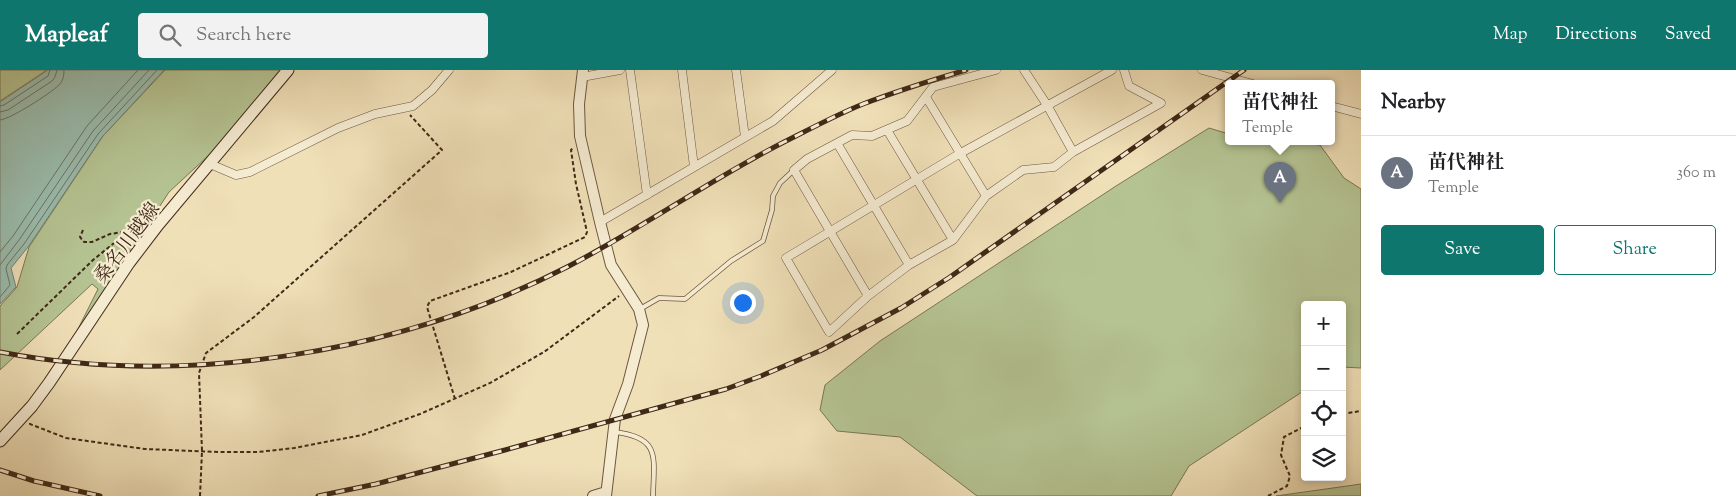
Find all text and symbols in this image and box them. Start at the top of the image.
search box [138,13,488,58]
text: Mapleaf [25,18,108,52]
icon: search [156,21,184,49]
text: Search here [196,22,291,49]
text: Map [1493,22,1528,48]
text: Directions [1556,22,1637,48]
text: Saved [1665,22,1711,48]
popup [1225,80,1335,145]
text: Nearby [1381,88,1446,118]
text: 苗代神社 [1242,90,1318,117]
text: Temple [1242,117,1293,140]
text: 苗代神社 [1428,150,1504,177]
pin: A [1264,162,1296,203]
text: A [1391,162,1404,185]
text: 360 m [1677,162,1716,185]
text: Temple [1428,177,1479,200]
street label: 桑名川越線 [89,197,167,290]
button: Save [1381,225,1544,275]
button: Share [1554,225,1716,275]
your location [730,290,756,316]
map controls [1301,301,1346,481]
button: + [1301,301,1346,346]
button: − [1301,346,1346,391]
button: locate [1301,391,1346,436]
button: layers [1301,436,1346,481]

